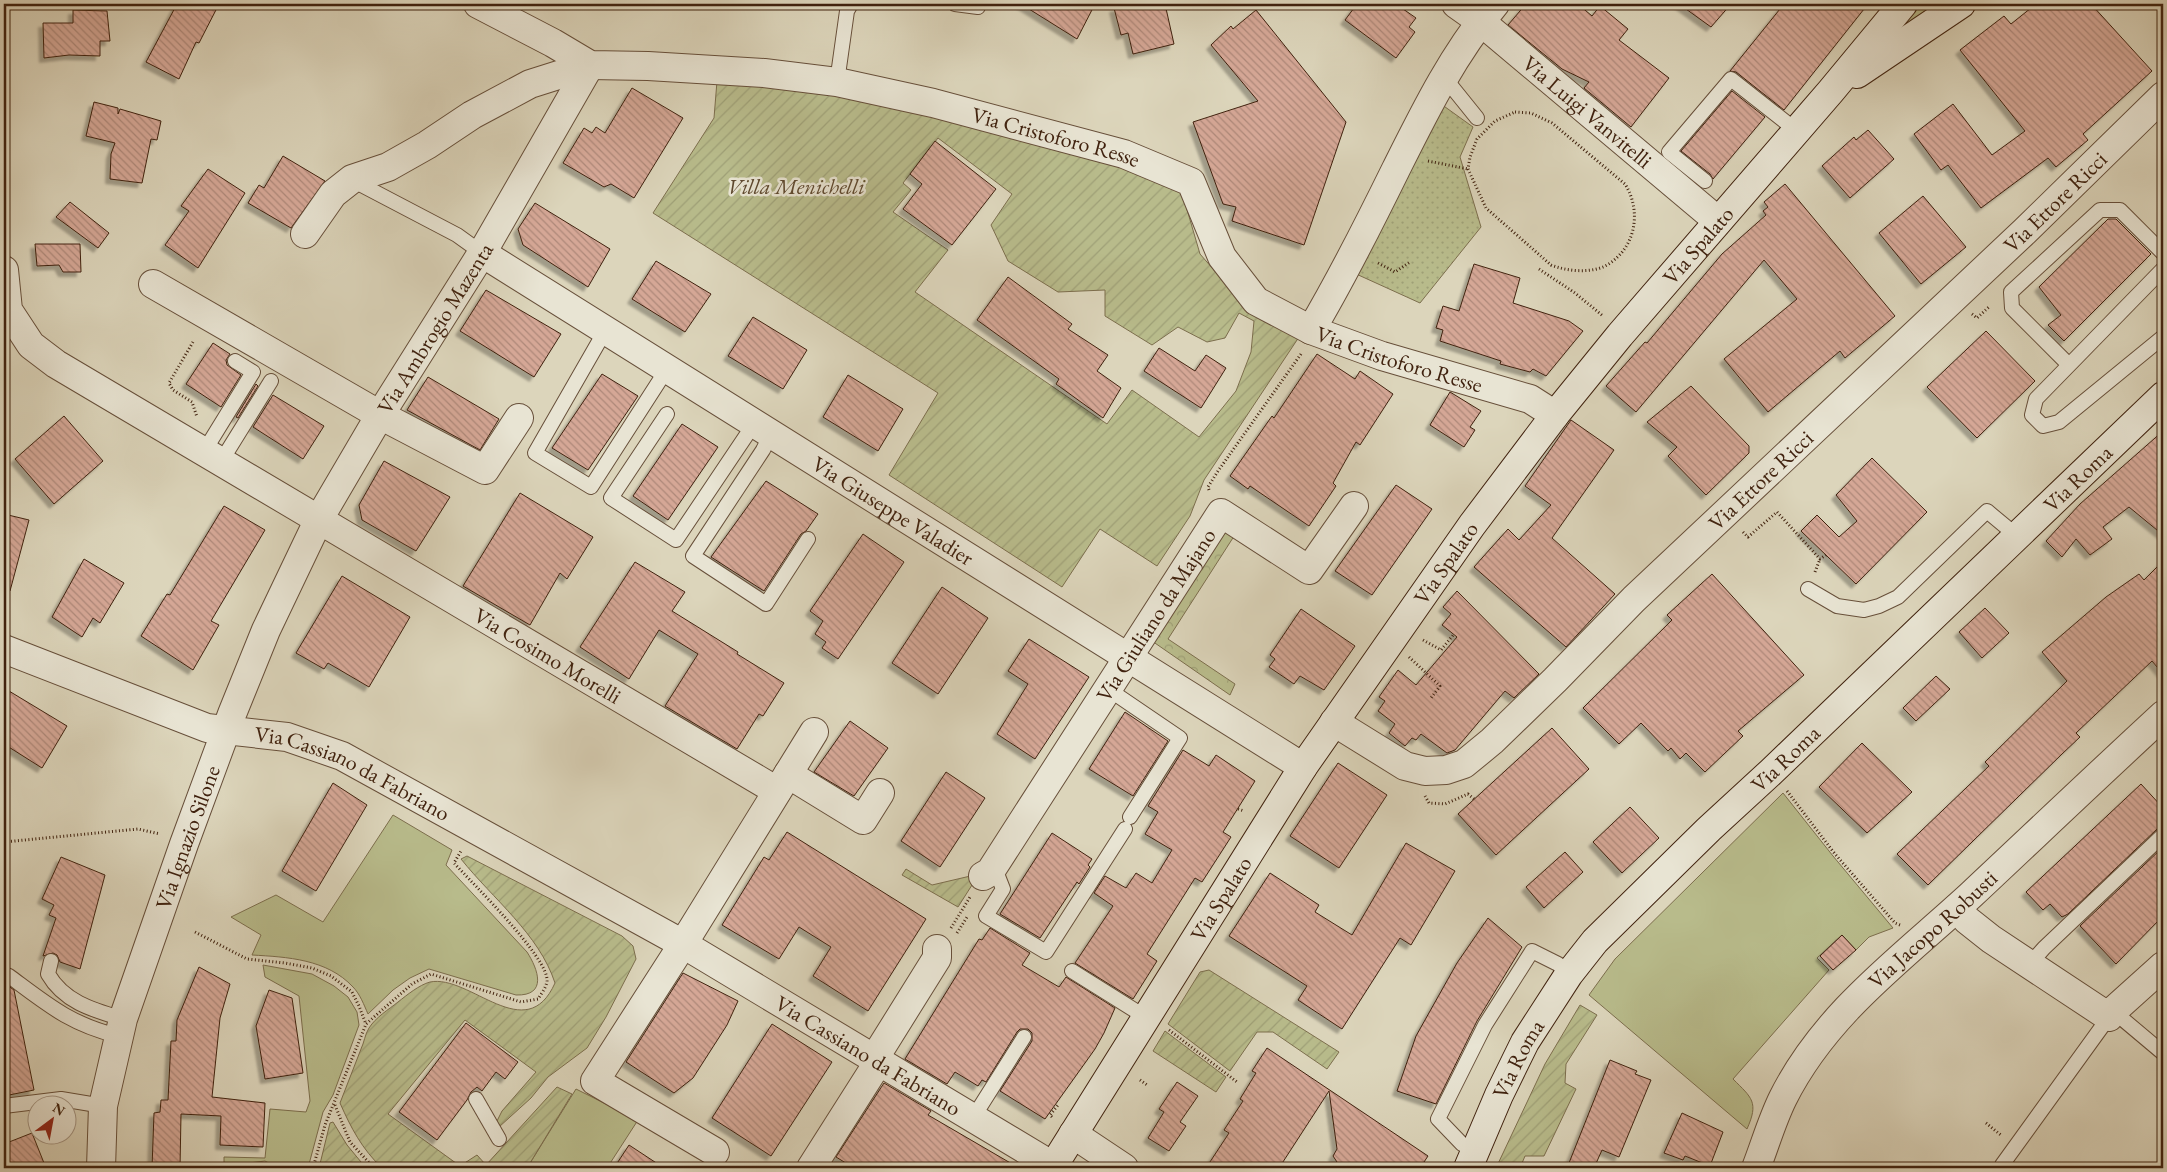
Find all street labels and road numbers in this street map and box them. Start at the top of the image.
street label: Via Luigi Vanvitelli [1516,49,1658,175]
street label: Via Cristoforo Resse [968,100,1145,174]
street label: Via Ettore Ricci [1997,145,2113,259]
street label: Via Spalato [1656,200,1740,291]
street label: Via Ambrogio Mazenta [370,237,500,420]
street label: Via Cristoforo Resse [1312,319,1486,400]
street label: Via Ettore Ricci [1702,424,1820,537]
street label: Via Roma [2037,438,2119,518]
street label: Via Giuseppe Valadier [807,449,980,573]
street label: Via Spalato [1407,516,1485,610]
street label: Via Giuliano da Majano [1089,523,1223,707]
street label: Via Cosimo Morelli [468,601,627,711]
street label: Via Cassiano da Fabriano [253,719,455,828]
street label: Via Roma [1745,719,1827,799]
street label: Via Ignazio Silone [148,761,227,913]
street label: Via Spalato [1184,851,1259,947]
street label: Via Jacopo Robusti [1862,864,2004,995]
street label: Via Cassiano da Fabriano [770,989,966,1123]
street label: Via Roma [1486,1014,1551,1103]

